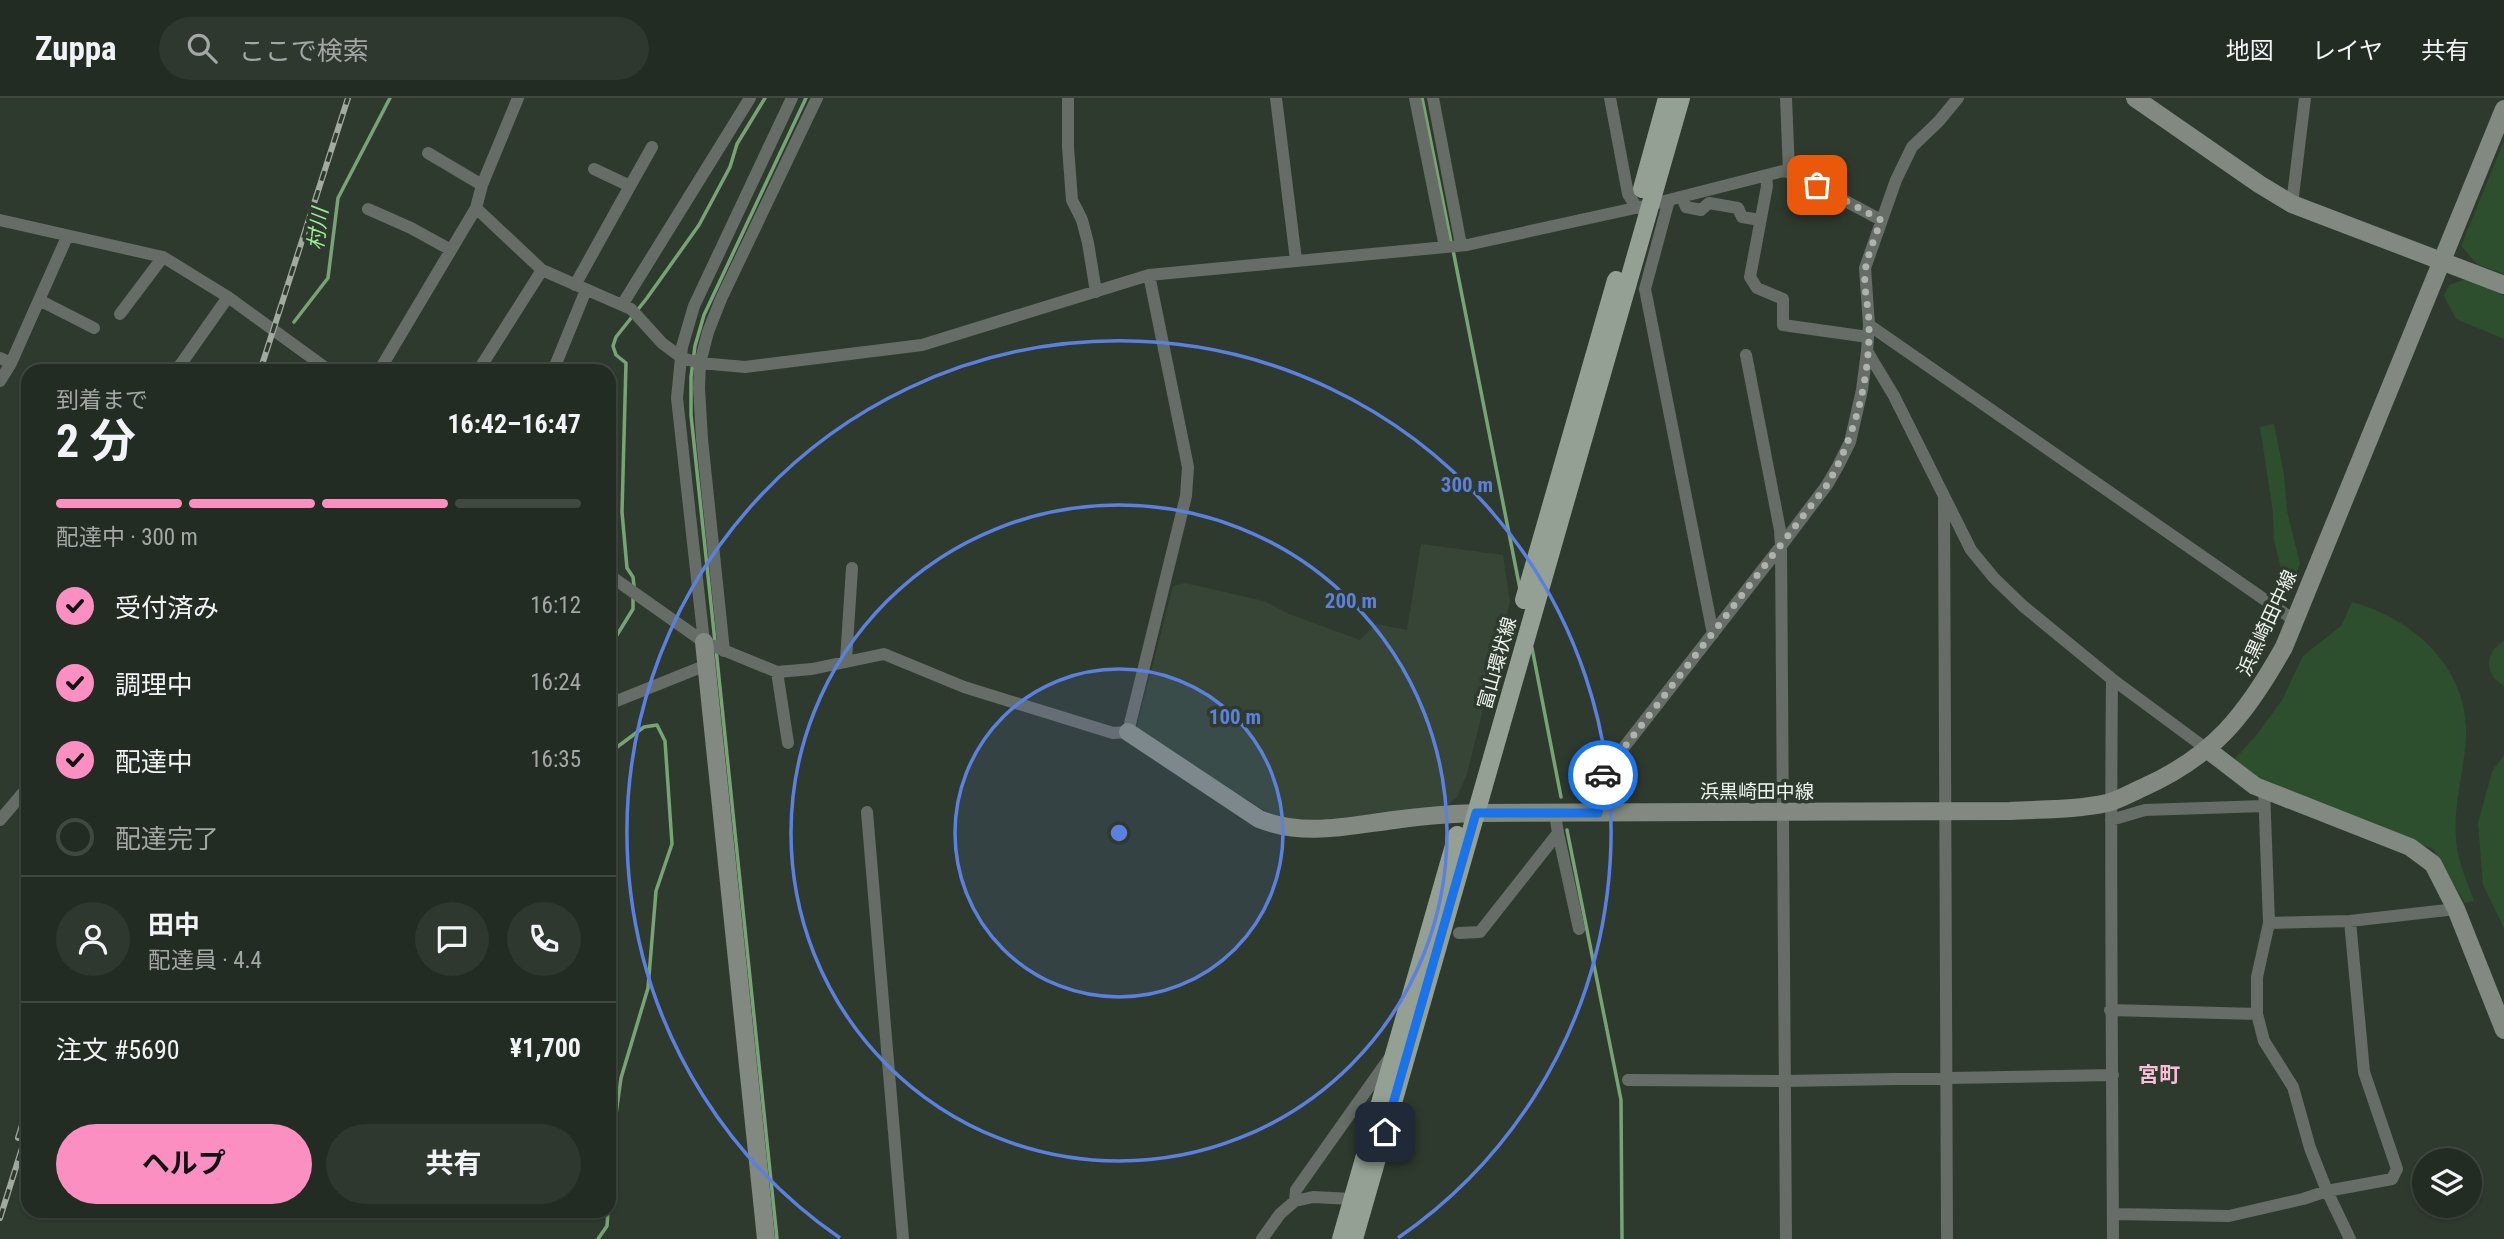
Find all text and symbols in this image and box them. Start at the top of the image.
search box [159,17,649,80]
text: Zuppa [35,29,117,68]
icon: search [183,29,221,67]
text: ここで検索 [239,36,369,66]
text: 地図 [2226,37,2274,65]
text: レイヤ [2312,37,2383,65]
text: 共有 [2421,37,2469,65]
pin [1787,155,1847,215]
icon: bag [1798,166,1836,204]
water label: 村川 [304,205,333,251]
text: 到着まで [56,387,148,414]
text: 16:42–16:47 [447,409,581,439]
text: 2 分 [56,414,136,468]
text: 300 m [1441,473,1493,497]
text: 配達中 · 300 m [56,524,198,551]
street label: 浜黒崎田中線 [2232,566,2302,680]
icon: check [56,587,94,625]
text: 200 m [1325,589,1377,613]
text: 16:12 [530,592,581,619]
text: 受付済み [115,593,219,623]
street label: 富山環状線 [1473,614,1521,712]
icon: check [56,664,94,702]
text: 16:24 [530,669,581,696]
text: 調理中 [115,670,193,700]
text: 100 m [1209,705,1261,729]
courier [1568,740,1638,810]
icon: check [56,741,94,779]
text: 16:35 [530,746,581,773]
text: 配達中 [115,747,193,777]
icon: car [1584,756,1622,794]
street label: 浜黒崎田中線 [1700,780,1814,803]
centre of rings [1107,821,1131,845]
text: 配達完了 [115,824,219,854]
button: person [56,902,130,976]
button: chat [415,902,489,976]
button: phone [507,902,581,976]
text: 田中 [148,910,200,940]
text: 配達員 · 4.4 [148,947,262,974]
text: ¥1,700 [510,1033,581,1063]
text: 注文 #5690 [56,1035,180,1065]
district label: 宮町 [2138,1063,2180,1087]
pin [1355,1102,1415,1162]
icon: home [1366,1113,1404,1151]
button: ヘルプ [56,1124,312,1204]
button: 共有 [326,1124,581,1204]
map controls [2412,1148,2482,1218]
button: layers [2412,1148,2482,1218]

